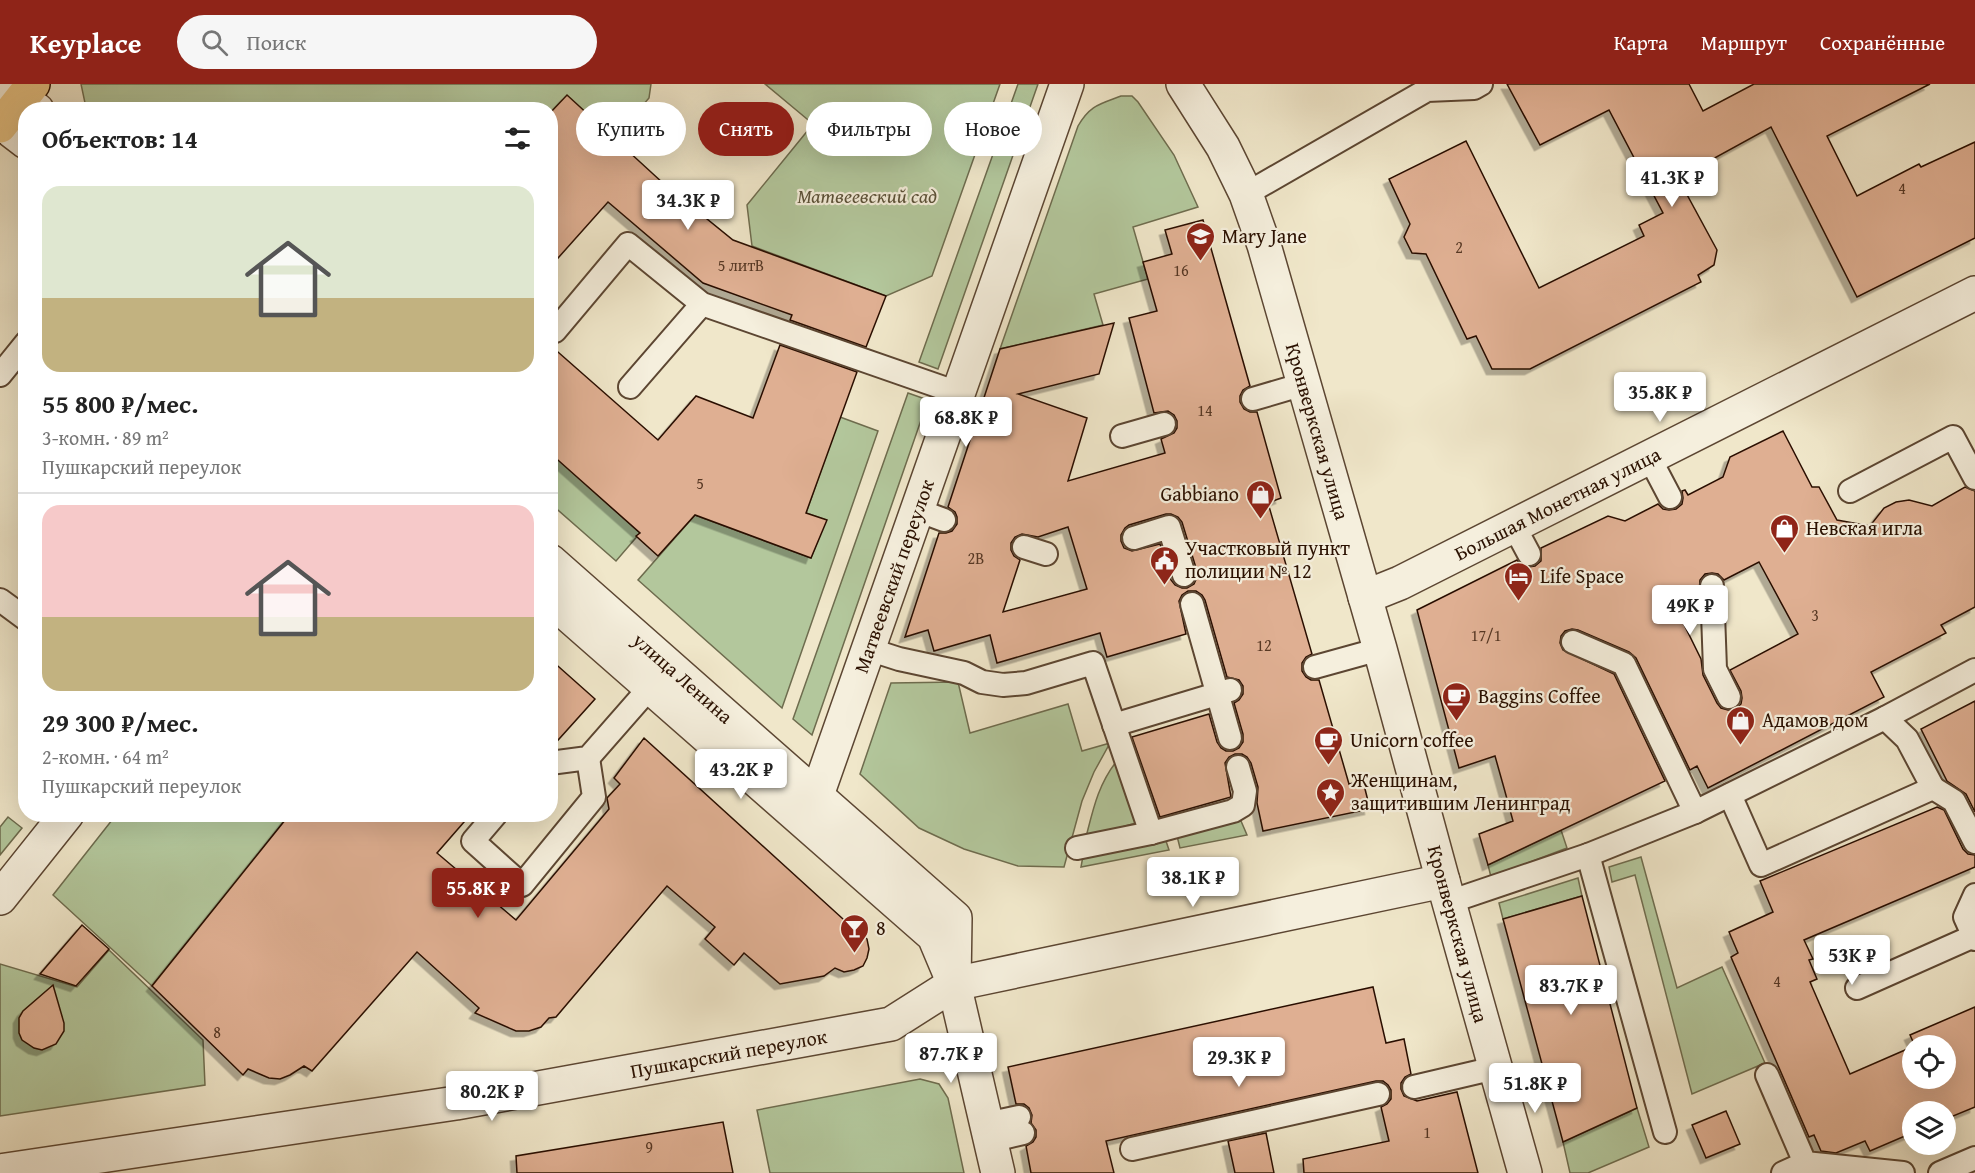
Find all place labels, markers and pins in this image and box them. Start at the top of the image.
pin: 41.3K ₽ [1617,157,1727,208]
pin: 34.3K ₽ [633,180,743,231]
school or university icon: Mary Jane [1185,220,1217,262]
place label: Mary Jane [1222,221,1307,250]
pin: 35.8K ₽ [1605,372,1715,423]
pin: 68.8K ₽ [911,397,1021,448]
shop icon: Gabbiano [1244,478,1276,520]
place label: Gabbiano [1161,479,1239,508]
shop icon: Невская игла [1769,512,1801,554]
place label: Невская игла [1806,513,1923,542]
place label: Участковый пункт полиции № 12 [1185,533,1350,585]
public building icon: Участковый пункт полиции № 12 [1148,544,1180,586]
hotel icon: Life Space [1503,560,1535,602]
place label: Life Space [1540,561,1624,590]
pin: 49K ₽ [1648,585,1732,636]
cafe icon: Baggins Coffee [1441,680,1473,722]
place label: Baggins Coffee [1478,681,1601,710]
shop icon: Адамов дом [1725,704,1757,746]
place label: Адамов дом [1762,705,1869,734]
cafe icon: Unicorn coffee [1313,724,1345,766]
place label: Unicorn coffee [1350,725,1474,754]
pin: 43.2K ₽ [686,749,796,800]
place label: Женщинам, защитившим Ленинград [1350,765,1571,817]
place icon: Женщинам, защитившим Ленинград [1314,776,1346,818]
pin: 38.1K ₽ [1138,857,1248,908]
pin: 55.8K ₽ [423,868,533,919]
bar icon: 8 [839,912,871,954]
place label: 8 [876,913,886,942]
pin: 53K ₽ [1810,935,1894,986]
pin: 83.7K ₽ [1516,965,1626,1016]
pin: 87.7K ₽ [896,1033,1006,1084]
pin: 29.3K ₽ [1184,1037,1294,1088]
pin: 51.8K ₽ [1480,1063,1590,1114]
pin: 80.2K ₽ [437,1071,547,1122]

